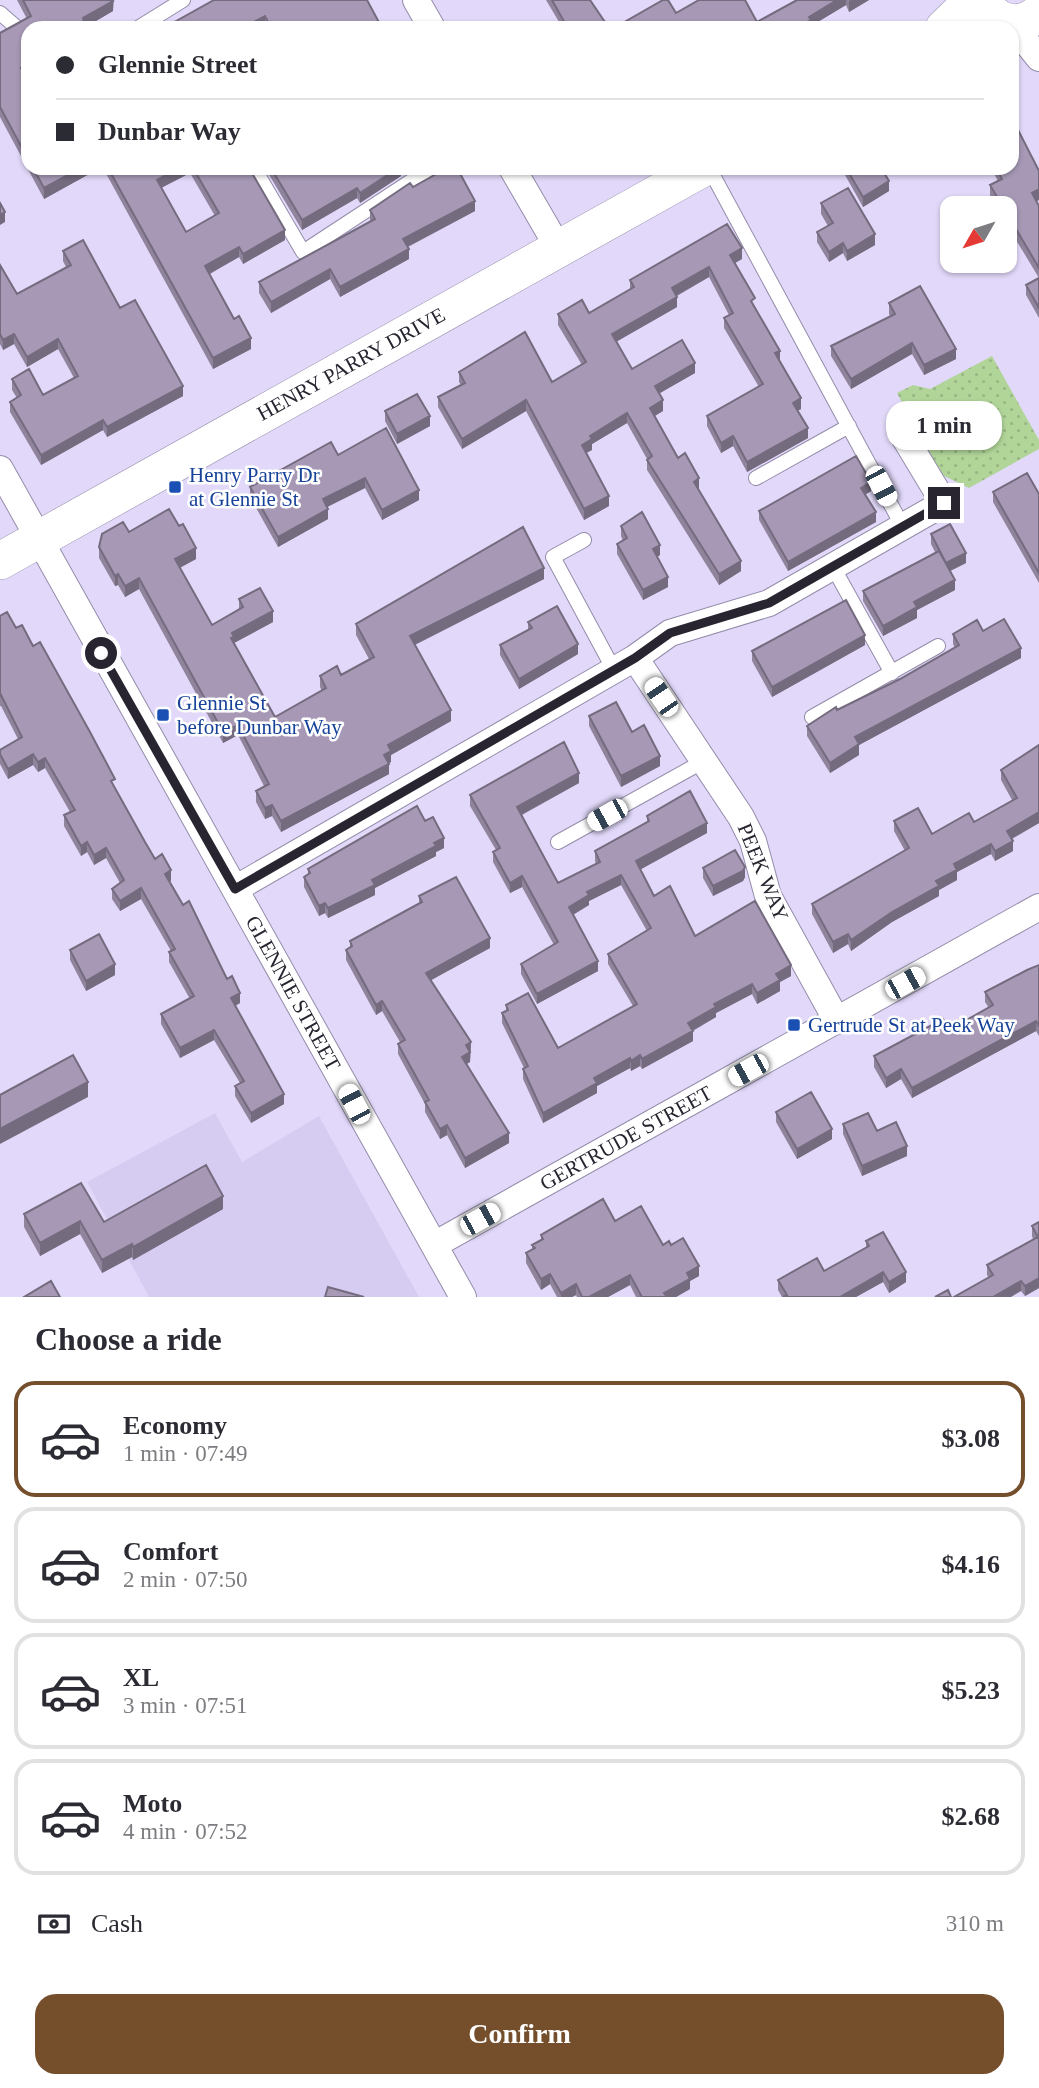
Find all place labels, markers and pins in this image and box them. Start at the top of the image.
place label: Henry Parry Dr at Glennie St [189,463,320,511]
marker: Henry Parry Dr at Glennie St [167,479,183,495]
place label: Glennie St before Dunbar Way [177,691,342,739]
marker: Glennie St before Dunbar Way [155,707,171,723]
place label: Gertrude St at Peek Way [808,1013,1015,1037]
marker: Gertrude St at Peek Way [786,1017,802,1033]

